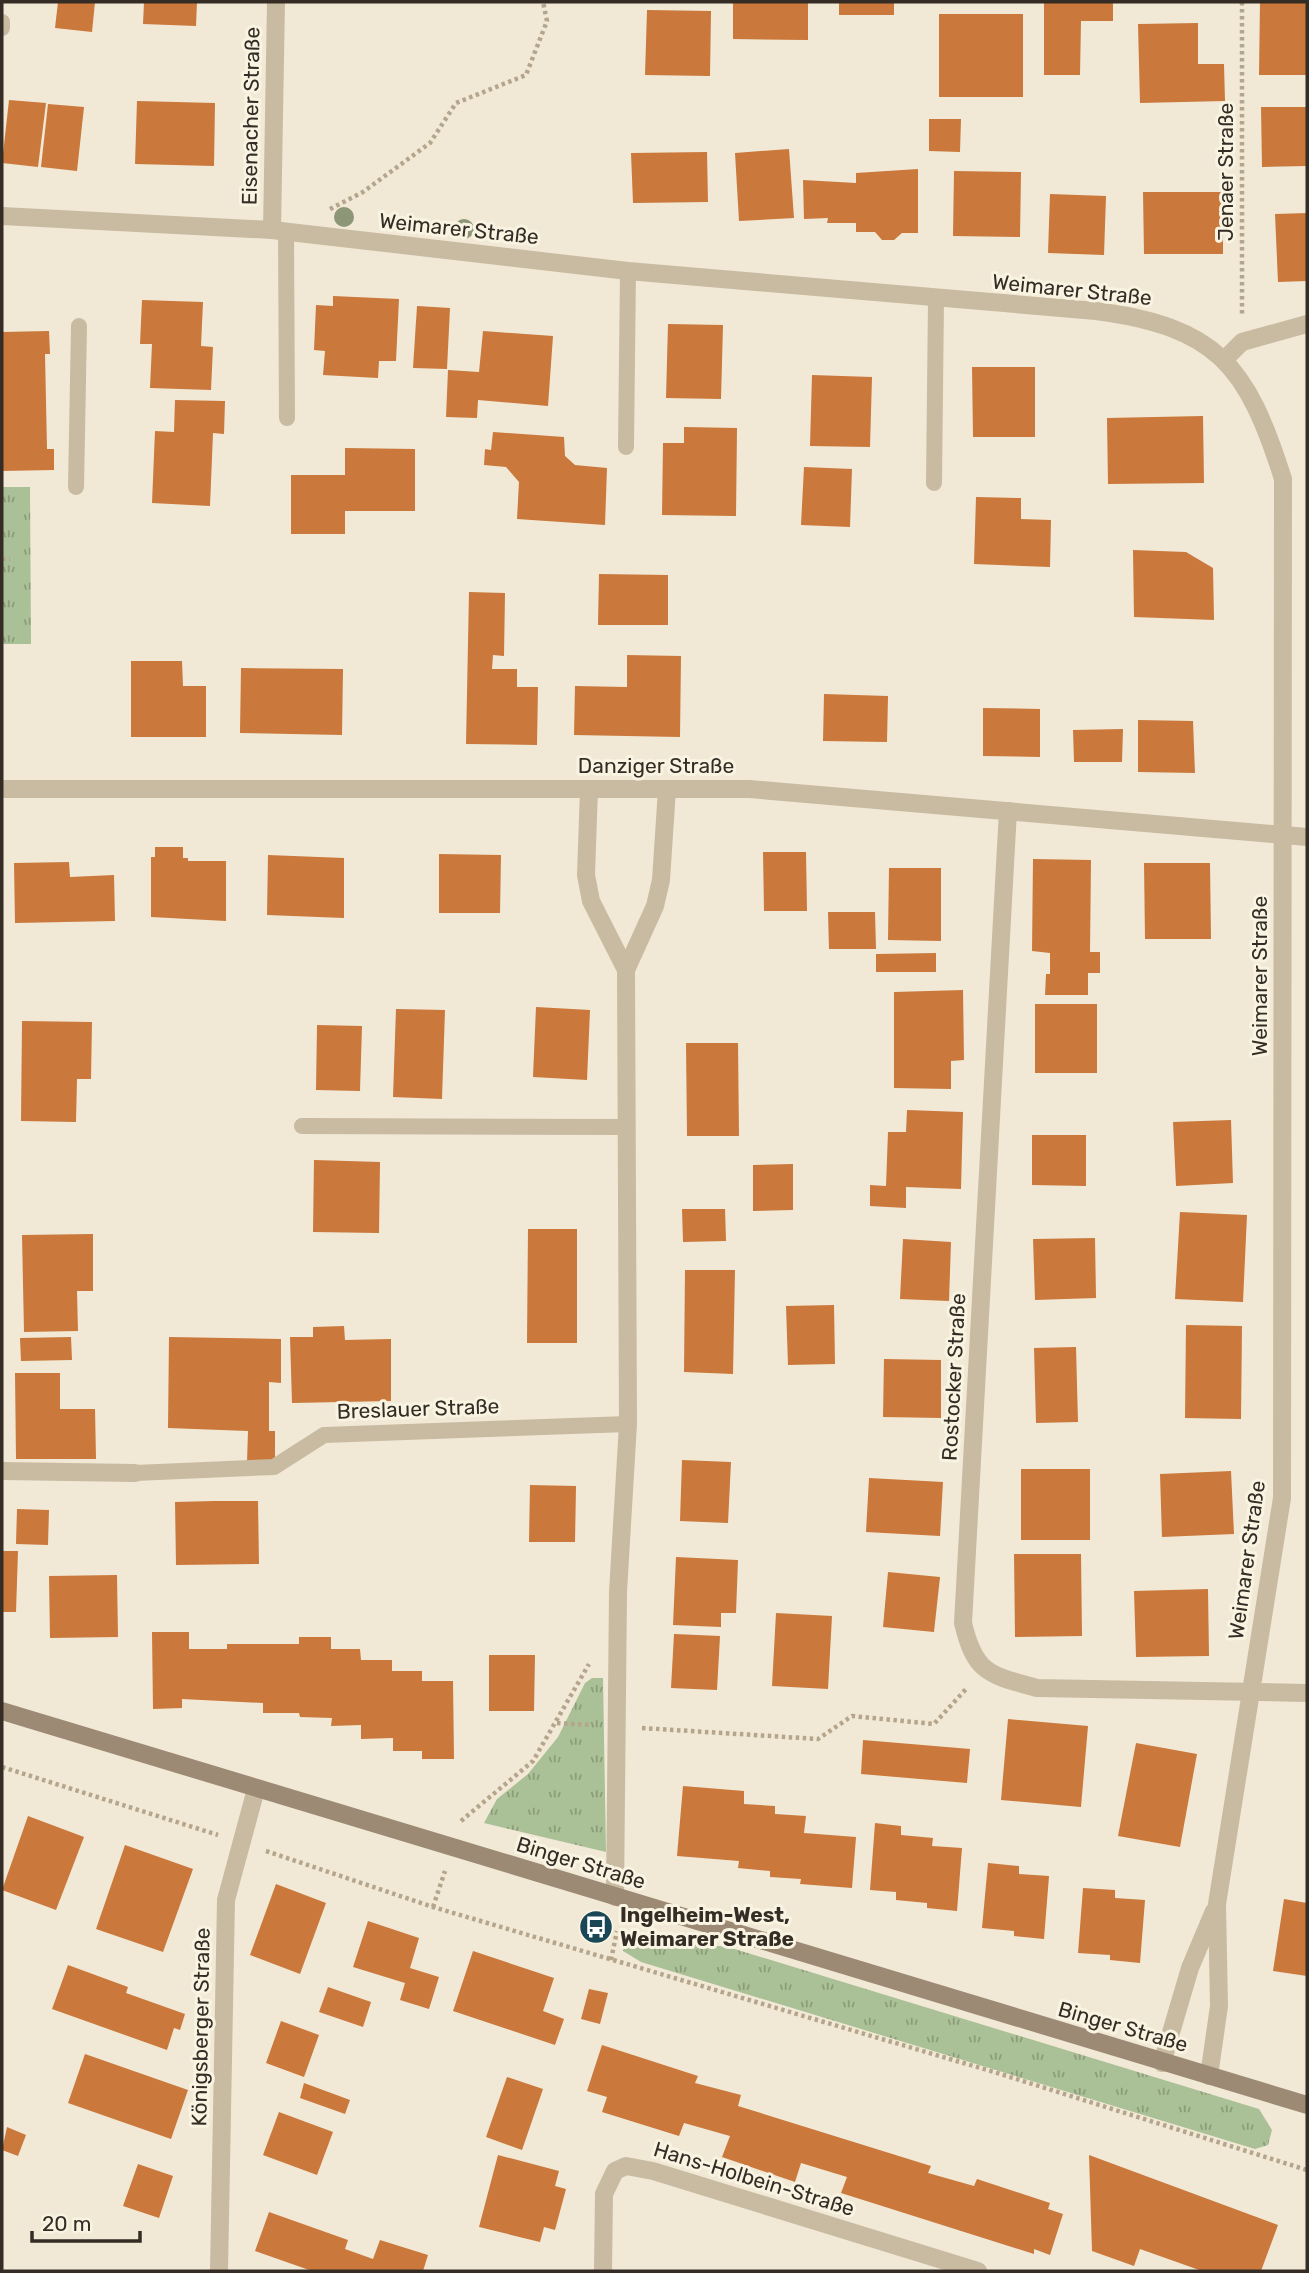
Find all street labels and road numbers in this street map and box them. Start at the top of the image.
street label: Eisenacher Straße [236,27,265,205]
street label: Jenaer Straße [1213,103,1238,241]
street label: Weimarer Straße [378,208,540,249]
street label: Weimarer Straße [991,269,1153,310]
street label: Danziger Straße [578,753,734,778]
street label: Weimarer Straße [1247,896,1272,1056]
street label: Rostocker Straße [937,1293,970,1461]
street label: Breslauer Straße [336,1393,500,1424]
street label: Weimarer Straße [1223,1479,1270,1641]
street label: Binger Straße [514,1831,649,1894]
street label: Königsberger Straße [186,1927,215,2127]
street label: Binger Straße [1055,1996,1191,2057]
street label: Hans-Holbein-Straße [651,2136,858,2221]

